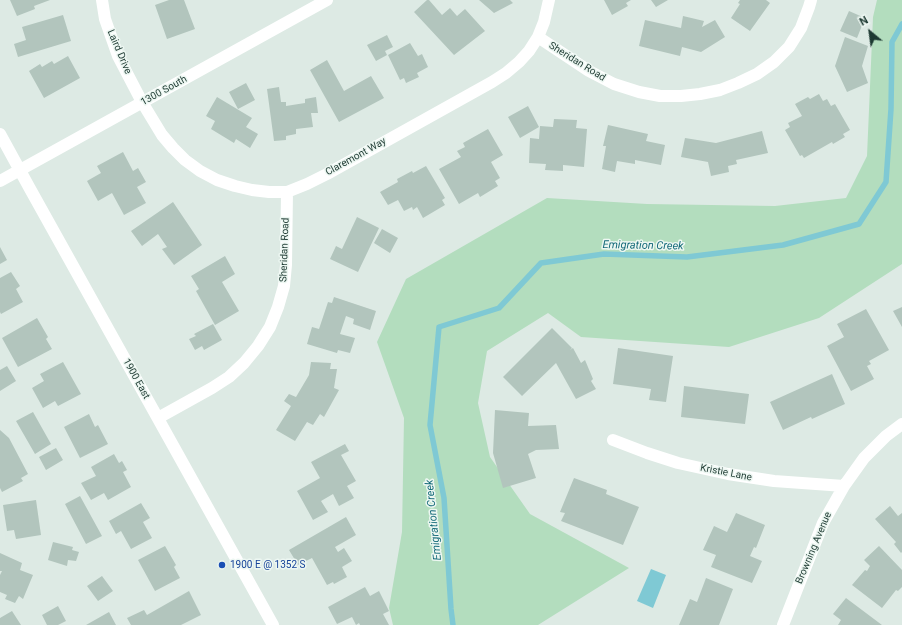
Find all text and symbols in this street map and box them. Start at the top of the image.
north arrow [850,12,890,52]
text: N [857,14,870,29]
street label: Laird Drive [104,28,134,76]
street label: Sheridan Road [546,40,608,84]
street label: 1300 South [139,73,189,109]
street label: Claremont Way [324,135,388,179]
street label: Sheridan Road [278,218,292,282]
water label: Emigration Creek [602,239,684,253]
street label: 1900 East [120,357,152,401]
street label: Kristie Lane [699,462,753,484]
water label: Emigration Creek [423,479,445,561]
street label: Browning Avenue [793,510,835,586]
place label: 1900 E @ 1352 S [230,559,305,571]
marker: 1900 E @ 1352 S [217,560,227,570]

